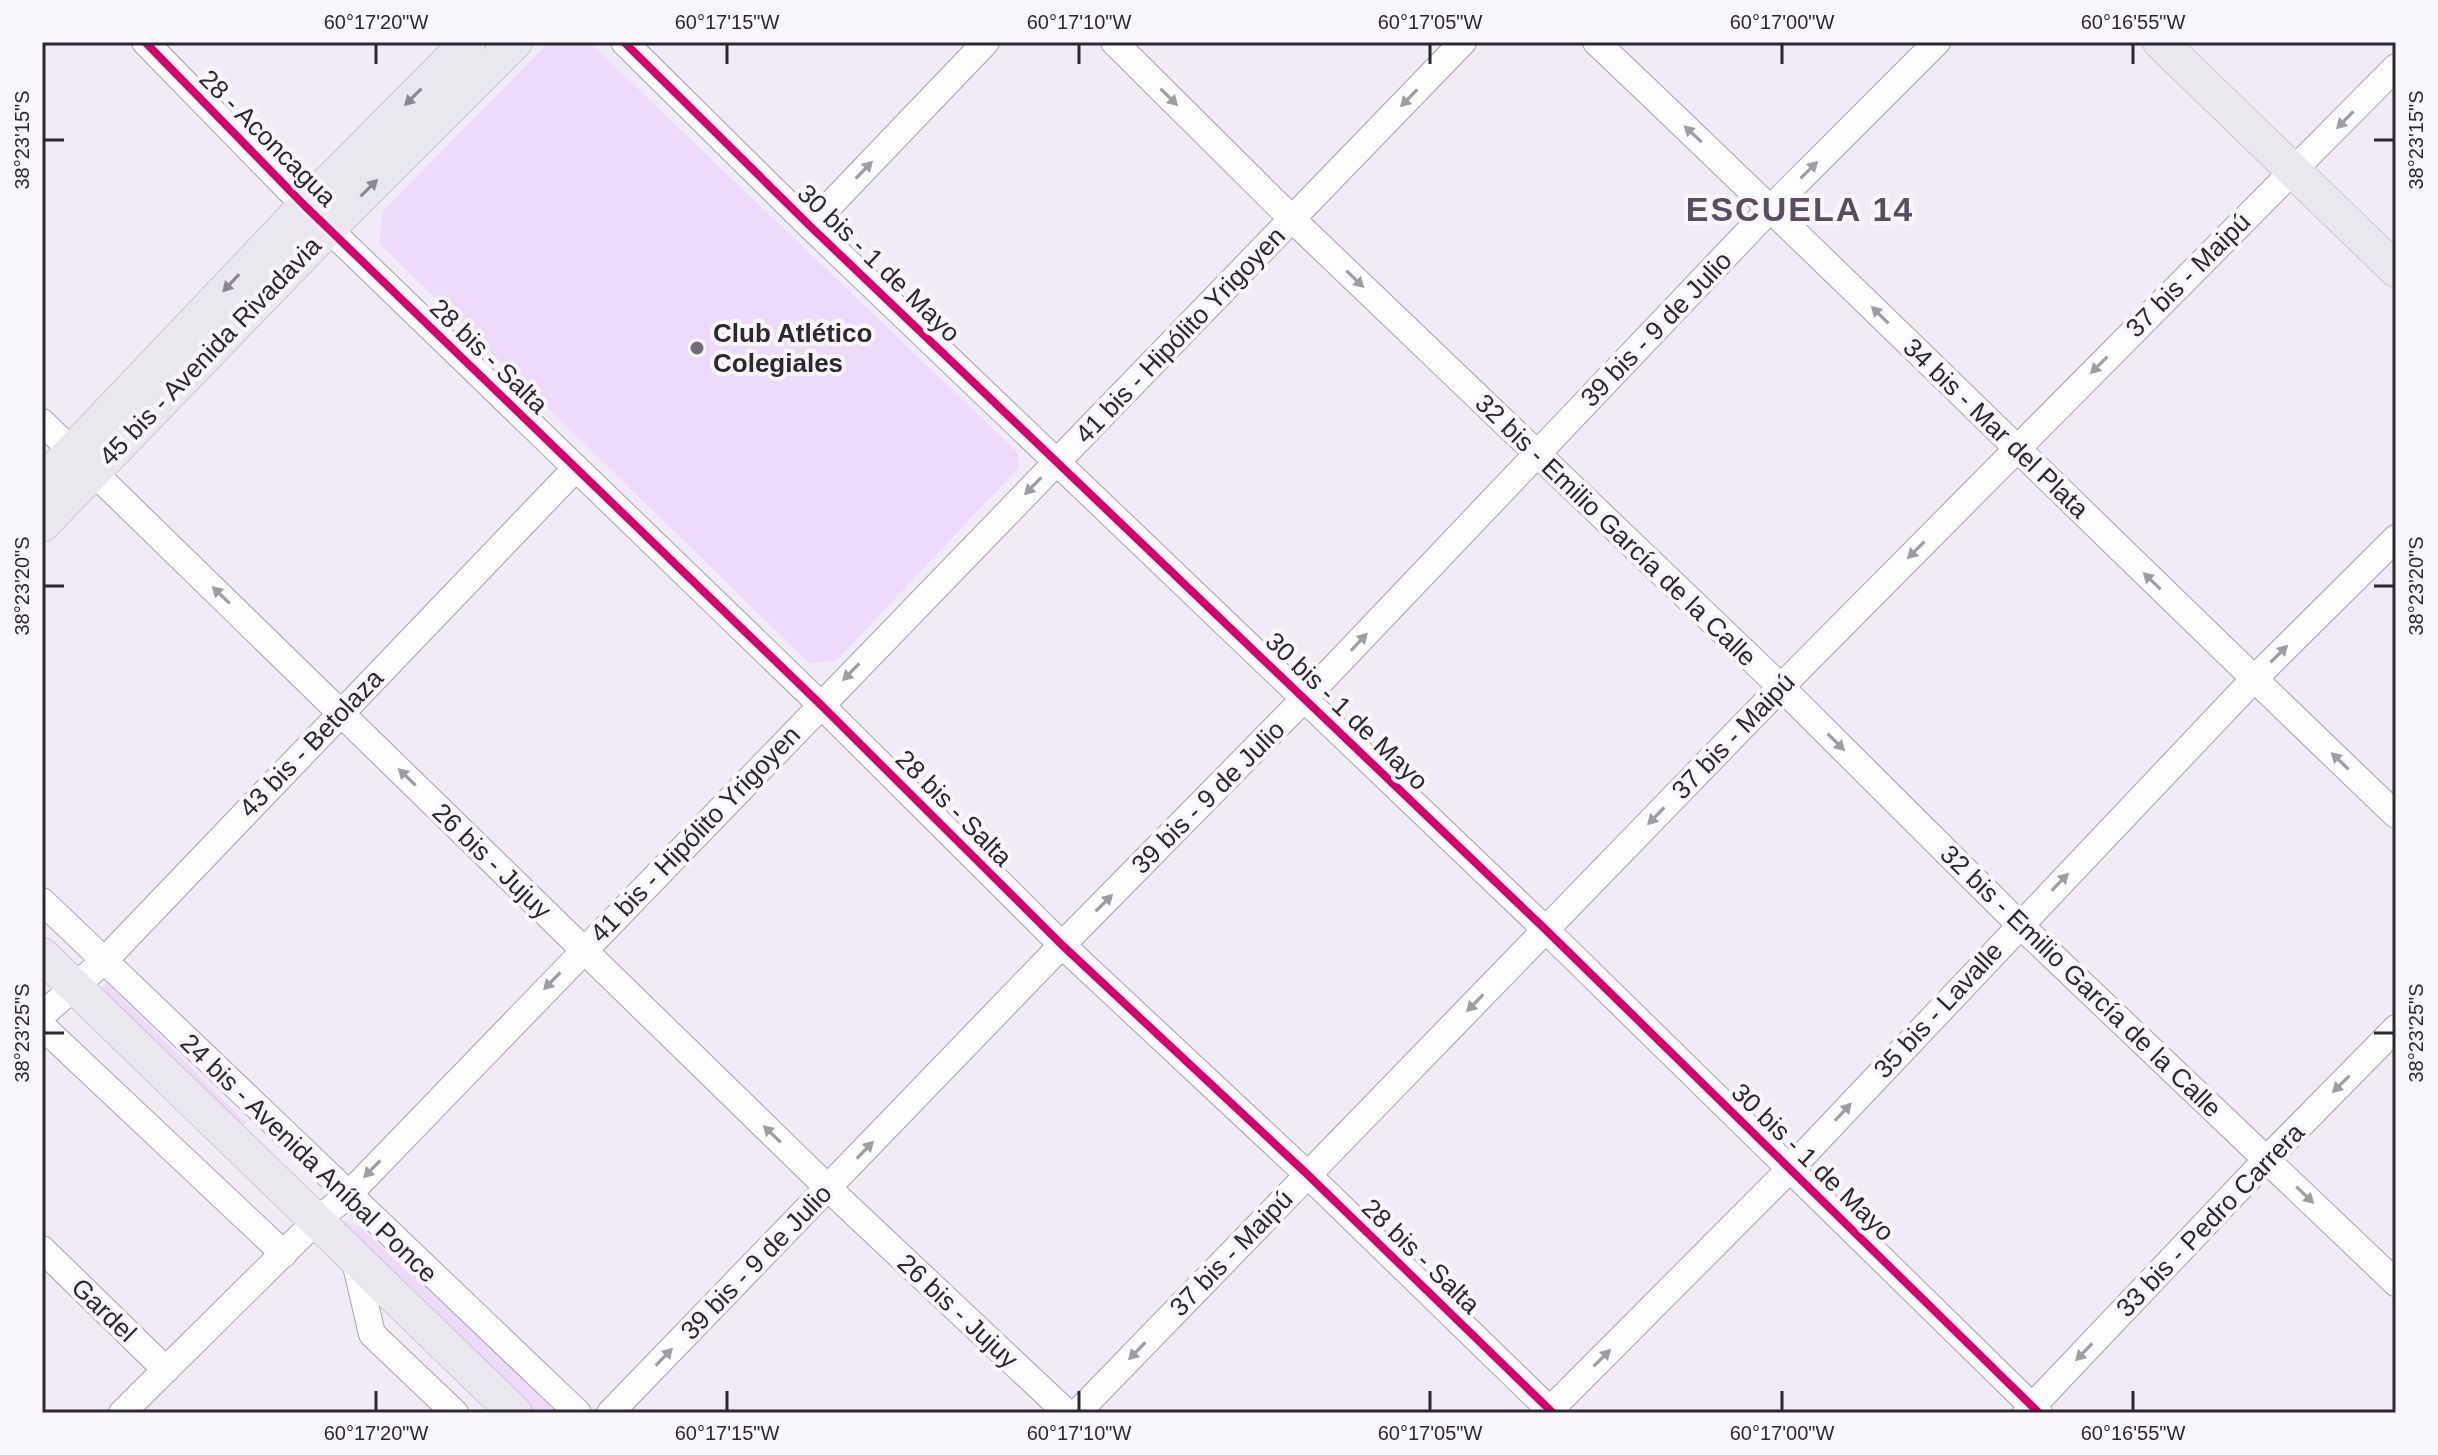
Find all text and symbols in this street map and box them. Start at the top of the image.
text: 60°17'20"W [324,11,428,33]
text: 60°17'15"W [675,11,779,33]
text: 60°17'10"W [1027,11,1131,33]
text: 60°17'05"W [1378,11,1482,33]
text: 60°17'00"W [1730,11,1834,33]
text: 60°16'55"W [2081,11,2185,33]
street label: 28 - Aconcagua [194,64,343,213]
one-way arrow [404,87,423,106]
one-way arrow [1160,87,1178,106]
one-way arrow [1400,88,1419,107]
text: 38°23'15"S [11,91,33,190]
text: 38°23'15"S [2405,91,2427,190]
one-way arrow [2336,110,2354,129]
one-way arrow [1684,126,1703,144]
one-way arrow [854,160,872,179]
one-way arrow [1799,161,1818,180]
street label: 30 bis - 1 de Mayo [792,178,966,348]
one-way arrow [359,179,378,198]
district label: ESCUELA 14 [1686,190,1914,228]
street label: 37 bis - Maipú [2120,207,2256,343]
street label: 41 bis - Hipólito Yrigoyen [1069,221,1291,449]
street label: 45 bis - Avenida Rivadavia [93,230,327,471]
street label: 39 bis - 9 de Julio [1574,245,1738,413]
one-way arrow [1345,270,1364,288]
one-way arrow [223,274,241,293]
street label: 28 bis - Salta [424,293,554,420]
one-way arrow [1871,306,1890,325]
place label: Club Atlético Colegiales [713,318,872,378]
street label: 34 bis - Mar del Plata [1897,332,2095,524]
marker: Club Atlético Colegiales [688,339,706,357]
one-way arrow [2090,355,2109,374]
street label: 32 bis - Emilio García de la Calle [1469,388,1763,672]
one-way arrow [1024,476,1043,495]
text: 38°23'20"S [11,537,33,636]
text: 38°23'20"S [2405,537,2427,636]
one-way arrow [1907,540,1926,559]
one-way arrow [2143,572,2162,590]
one-way arrow [212,587,231,605]
street label: 30 bis - 1 de Mayo [1260,626,1434,796]
one-way arrow [1349,632,1367,651]
one-way arrow [2269,646,2288,664]
one-way arrow [843,662,861,681]
street label: 43 bis - Betolaza [233,663,389,823]
street label: 37 bis - Maipú [1665,667,1801,805]
street label: 39 bis - 9 de Julio [1125,714,1291,880]
street label: 41 bis - Hipólito Yrigoyen [584,720,806,948]
one-way arrow [1826,732,1845,751]
street label: 28 bis - Salta [890,744,1019,873]
one-way arrow [2331,752,2350,771]
one-way arrow [398,769,417,787]
street label: 26 bis - Jujuy [426,797,558,925]
one-way arrow [1647,806,1666,825]
street label: 32 bis - Emilio García de la Calle [1934,839,2228,1123]
one-way arrow [2050,873,2068,892]
one-way arrow [1094,894,1113,913]
street label: 35 bis - Lavalle [1867,936,2009,1084]
one-way arrow [543,971,562,990]
text: 38°23'25"S [11,984,33,1083]
text: 38°23'25"S [2405,984,2427,1083]
one-way arrow [1466,993,1485,1012]
street label: 24 bis - Avenida Aníbal Ponce [174,1027,444,1289]
one-way arrow [2333,1074,2351,1093]
street label: 30 bis - 1 de Mayo [1726,1077,1900,1247]
one-way arrow [1833,1103,1852,1122]
street label: 33 bis - Pedro Carrera [2110,1117,2311,1323]
one-way arrow [763,1125,782,1144]
one-way arrow [855,1141,874,1160]
one-way arrow [364,1159,382,1178]
street label: 39 bis - 9 de Julio [674,1178,838,1346]
street label: 37 bis - Maipú [1163,1184,1299,1322]
one-way arrow [2295,1185,2314,1204]
street label: 28 bis - Salta [1356,1193,1486,1320]
street label: 26 bis - Jujuy [892,1248,1024,1374]
street label: Gardel [66,1272,142,1348]
one-way arrow [1128,1341,1147,1360]
one-way arrow [2075,1342,2094,1361]
one-way arrow [655,1348,673,1367]
one-way arrow [1592,1349,1611,1368]
text: 60°17'20"W [324,1422,428,1444]
text: 60°17'15"W [675,1422,779,1444]
text: 60°17'10"W [1027,1422,1131,1444]
text: 60°17'05"W [1378,1422,1482,1444]
text: 60°17'00"W [1730,1422,1834,1444]
text: 60°16'55"W [2081,1422,2185,1444]

